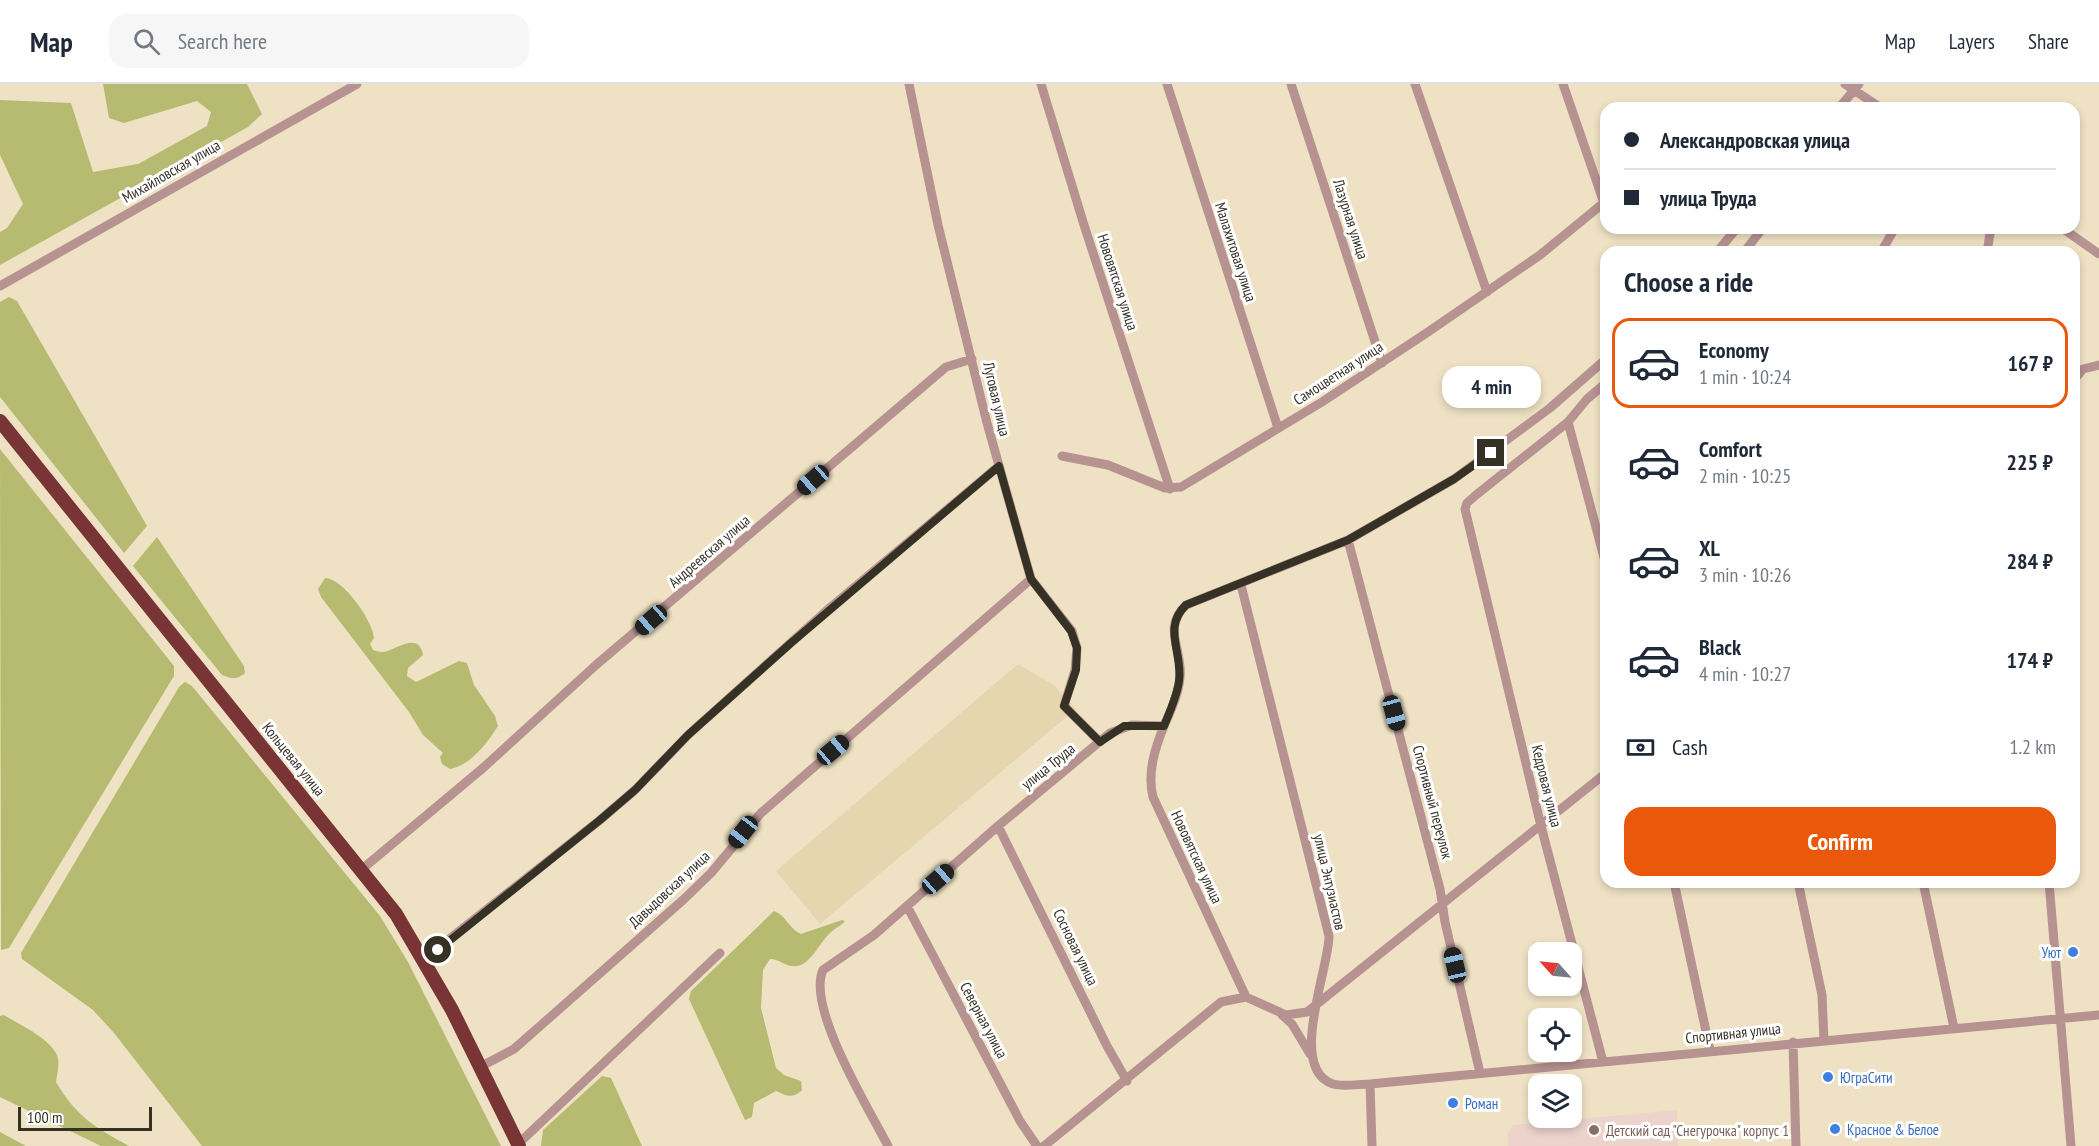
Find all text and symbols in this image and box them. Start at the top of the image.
search box [109,14,529,68]
text: Map [30,23,73,60]
icon: search [130,25,163,58]
text: Search here [178,27,267,55]
text: Map [1885,28,1916,55]
text: Layers [1949,28,1995,55]
text: Share [2028,28,2069,55]
text: Александровская улица [1660,126,1850,154]
street label: Михайловская улица [118,135,224,207]
street label: Лазурная улица [1329,176,1373,261]
text: улица Труда [1660,184,1757,212]
street label: Малахитовая улица [1211,200,1261,304]
street label: Нововятская улица [1093,231,1143,333]
text: Choose a ride [1624,265,1753,299]
icon: car [1627,336,1681,390]
text: Economy [1699,336,1769,364]
street label: Самоцветная улица [1290,337,1386,409]
text: 167 ₽ [2007,349,2053,377]
street label: Луговая улица [979,359,1015,438]
text: 1 min · 10:24 [1699,364,1791,390]
callout: 4 min [1442,366,1540,408]
text: 4 min [1471,374,1512,400]
icon: car [1627,435,1681,489]
text: Comfort [1699,435,1762,463]
route end [1477,439,1504,466]
text: 225 ₽ [2006,448,2053,476]
car [794,461,832,499]
text: 2 min · 10:25 [1699,463,1791,489]
street label: Андреевская улица [664,510,754,592]
icon: car [1627,534,1681,588]
text: XL [1699,534,1720,562]
text: 284 ₽ [2006,547,2053,575]
text: 3 min · 10:26 [1699,562,1791,588]
car [632,601,670,639]
icon: car [1627,633,1681,687]
text: Black [1699,633,1741,661]
text: 174 ₽ [2006,646,2053,674]
text: 4 min · 10:27 [1699,661,1791,687]
car [1381,693,1407,733]
street label: Кольцевая улица [258,718,330,800]
icon: cash [1624,731,1657,764]
car [813,732,853,768]
text: Cash [1672,733,1708,761]
text: 1.2 km [2009,734,2056,760]
street label: улица Труда [1017,739,1079,793]
street label: Спортивный переулок [1409,743,1457,861]
street label: Кедровая улица [1528,743,1566,829]
button: Confirm [1624,807,2056,876]
street label: Нововятская улица [1167,808,1227,906]
car [725,812,761,852]
street label: улица Энтузиастов [1310,832,1350,932]
street label: Давыдовская улица [624,847,714,931]
car [919,860,957,898]
street label: Сосновая улица [1049,906,1103,988]
route start [424,936,451,963]
north arrow [1528,942,1582,996]
map controls [1528,942,1582,1128]
place label: Уют [2042,943,2061,962]
car [1442,945,1468,985]
marker: Уют [2066,945,2080,959]
street label: Северная улица [956,979,1012,1061]
button: locate [1528,1008,1582,1062]
street label: Спортивная улица [1684,1019,1782,1047]
place label: ЮграСити [1840,1068,1893,1087]
marker: ЮграСити [1821,1070,1835,1084]
button: layers [1528,1074,1582,1128]
place label: Роман [1465,1094,1498,1113]
marker: Роман [1446,1096,1460,1110]
scale bar [18,1104,152,1132]
text: 100 m [27,1107,62,1127]
place label: Красное & Белое [1847,1120,1939,1139]
place label: Детский сад "Снегурочка" корпус 1 [1606,1121,1789,1140]
marker: Красное & Белое [1828,1122,1842,1136]
marker: Детский сад "Снегурочка" корпус 1 [1587,1123,1601,1137]

